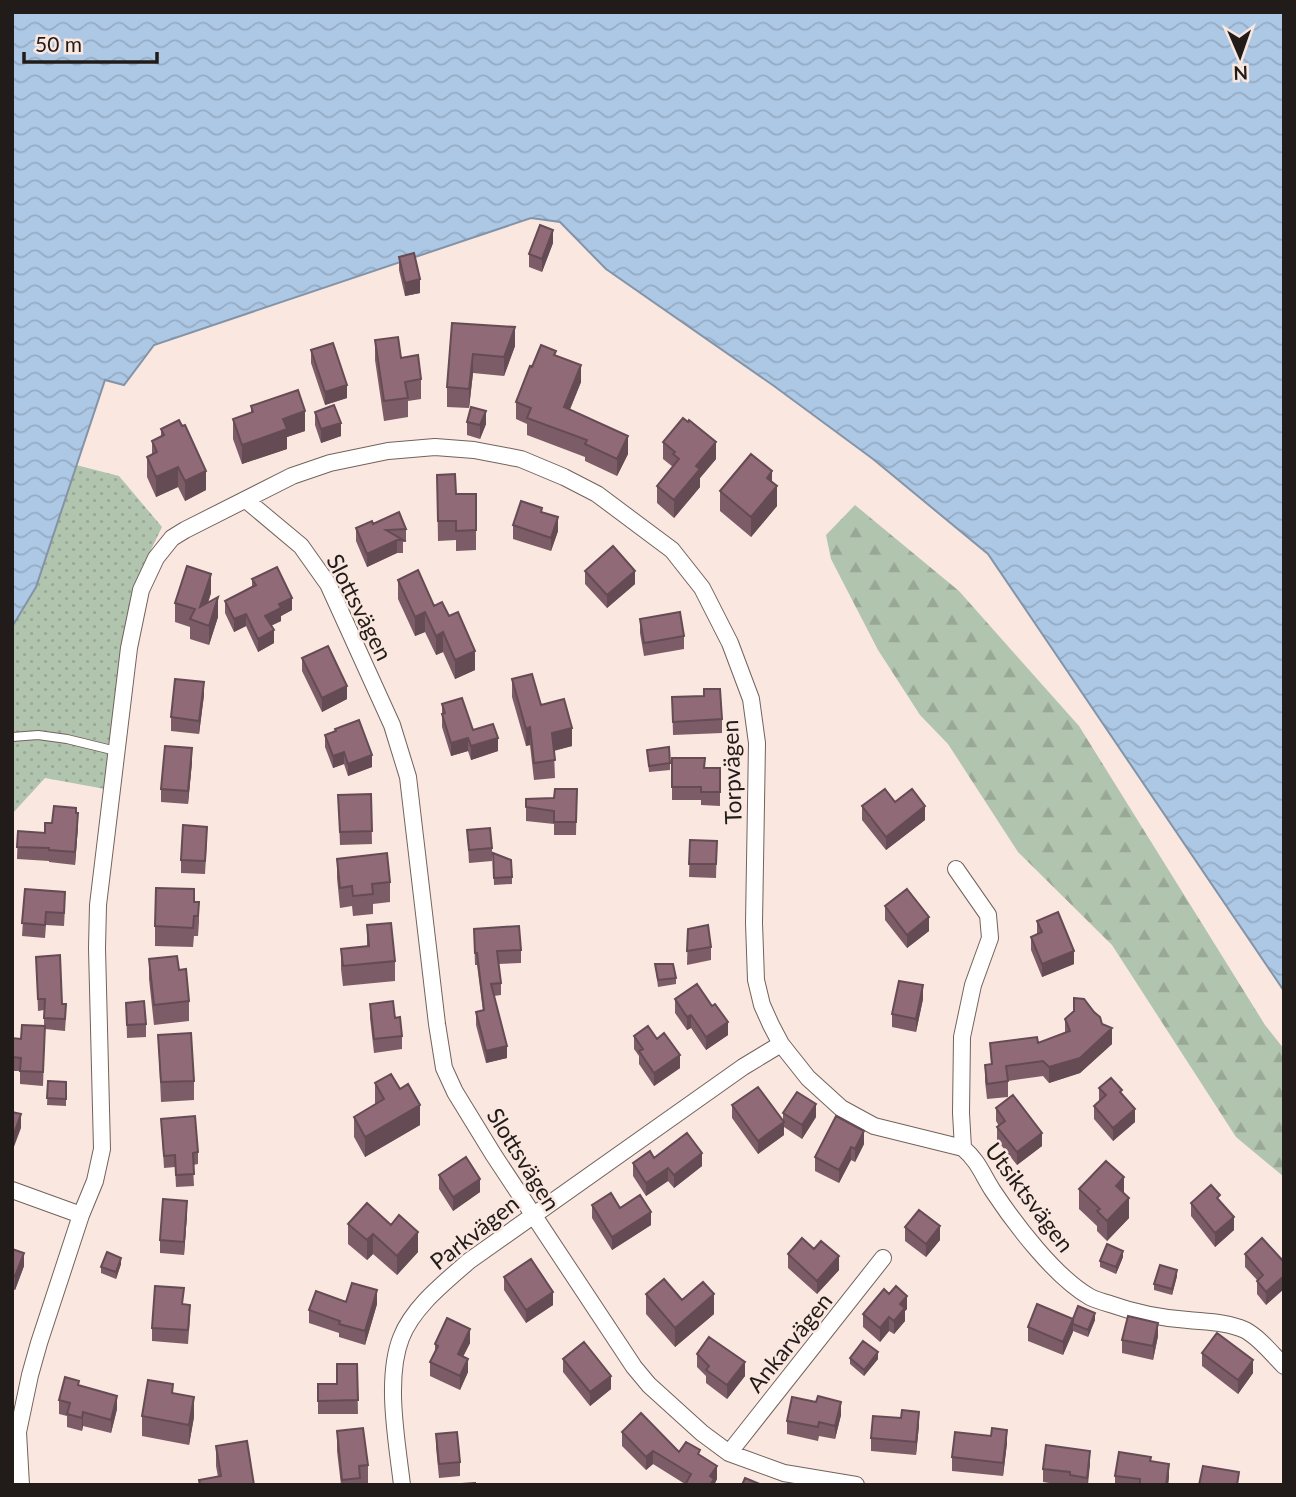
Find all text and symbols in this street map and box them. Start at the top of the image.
scale bar [24,21,158,65]
north arrow [1205,21,1275,91]
text: 50 m [35,31,82,56]
text: N [1233,62,1248,85]
street label: Slottsvägen [321,549,399,665]
street label: Torpvägen [715,719,747,825]
street label: Slottsvägen [481,1102,567,1216]
street label: Utsiktsvägen [980,1137,1080,1257]
street label: Parkvägen [424,1189,524,1275]
street label: Ankarvägen [740,1287,838,1397]

